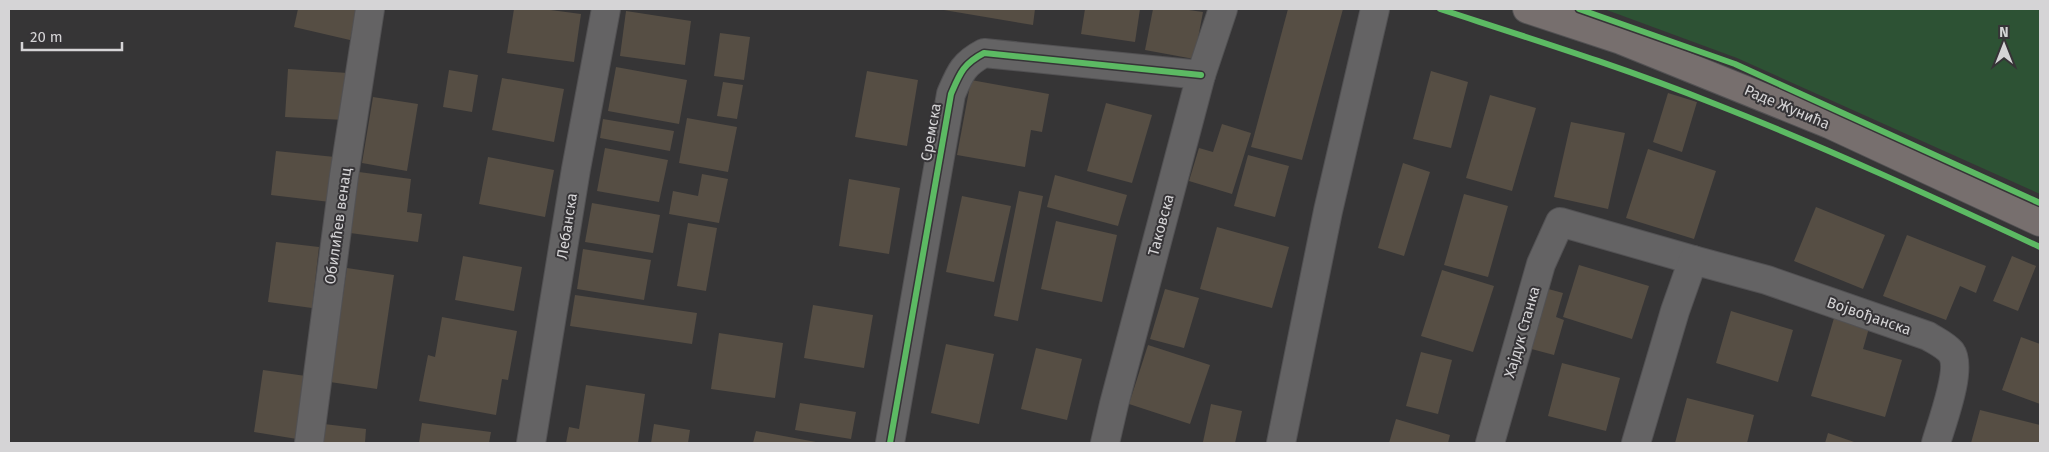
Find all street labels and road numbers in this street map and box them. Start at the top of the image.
street label: Раде Жунића [1742,81,1832,133]
street label: Сремска [917,102,945,162]
street label: Обилићев венац [321,166,355,285]
street label: Лебанска [553,192,581,260]
street label: Таковска [1144,192,1178,258]
street label: Хајдук Станка [1500,284,1544,380]
street label: Војвођанска [1824,293,1914,339]

